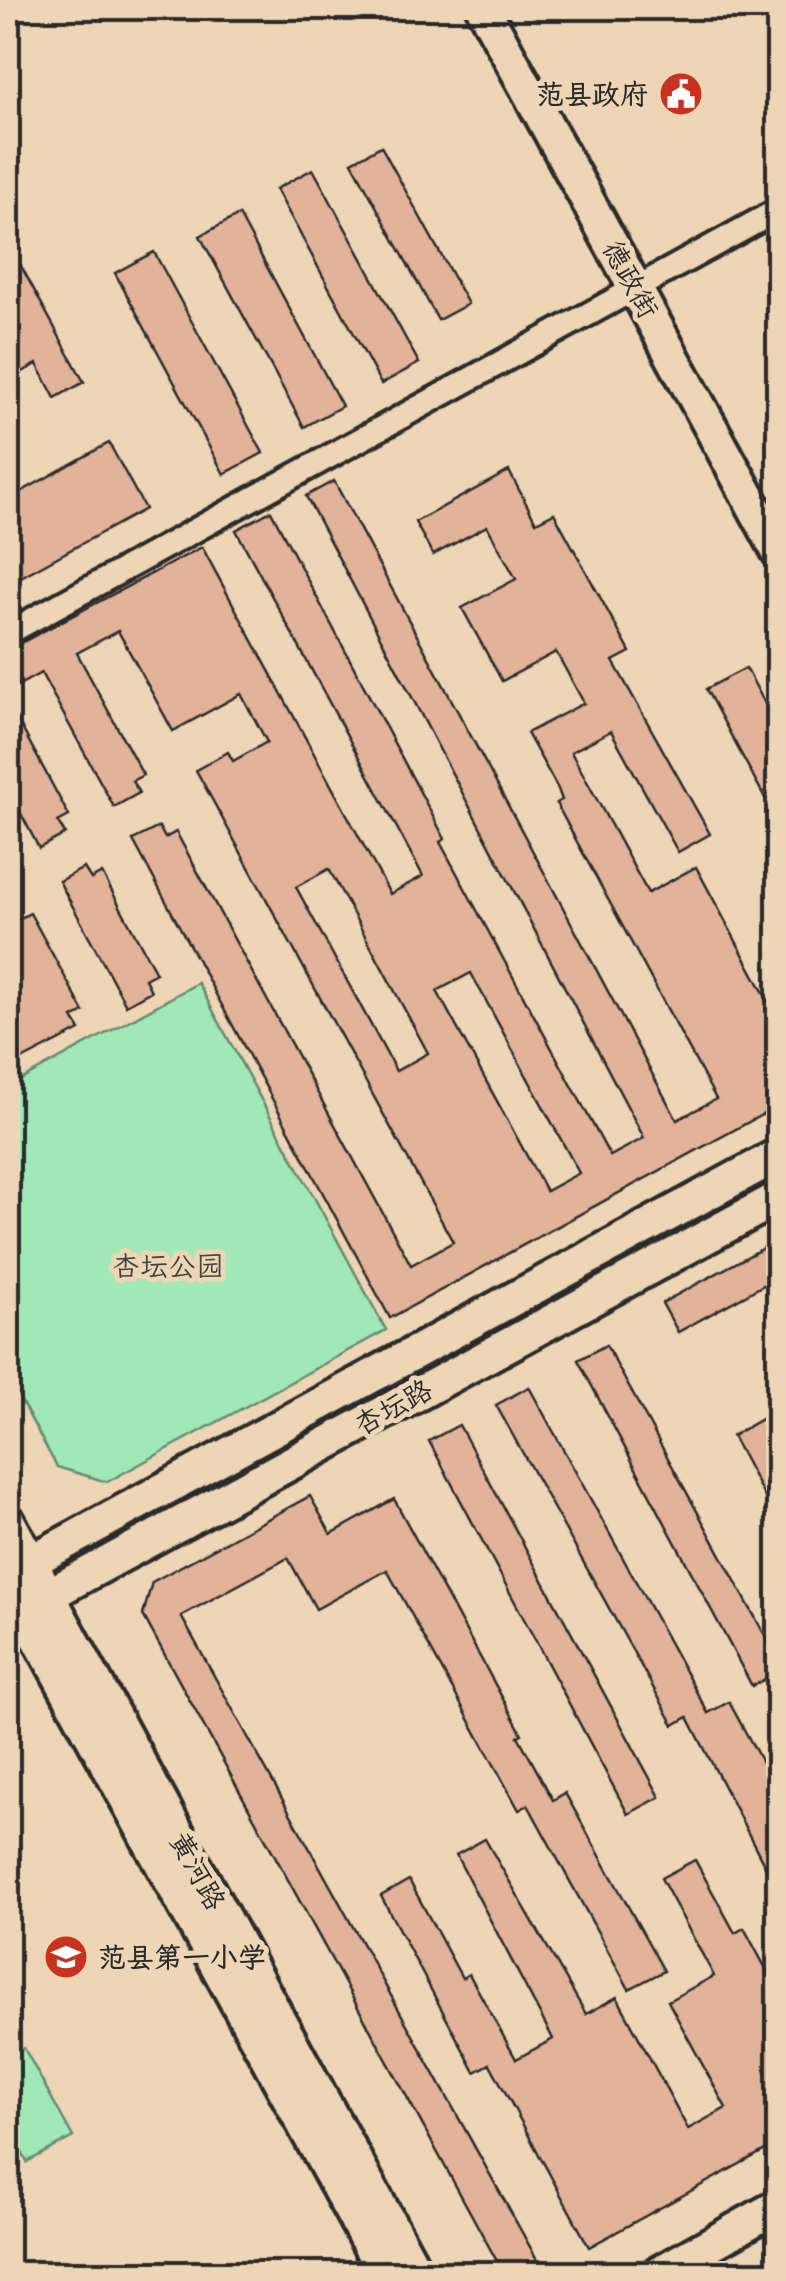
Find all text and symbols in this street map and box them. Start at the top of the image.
public building icon: 范县政府 [658,71,704,117]
place label: 范县政府 [536,78,648,113]
street label: 德政街 [594,235,665,325]
park label: 杏坛公园 [112,1250,224,1285]
street label: 杏坛路 [349,1373,439,1444]
street label: 黄河路 [161,1827,232,1917]
school or university icon: 范县第一小学 [43,1934,89,1980]
place label: 范县第一小学 [98,1941,266,1976]

